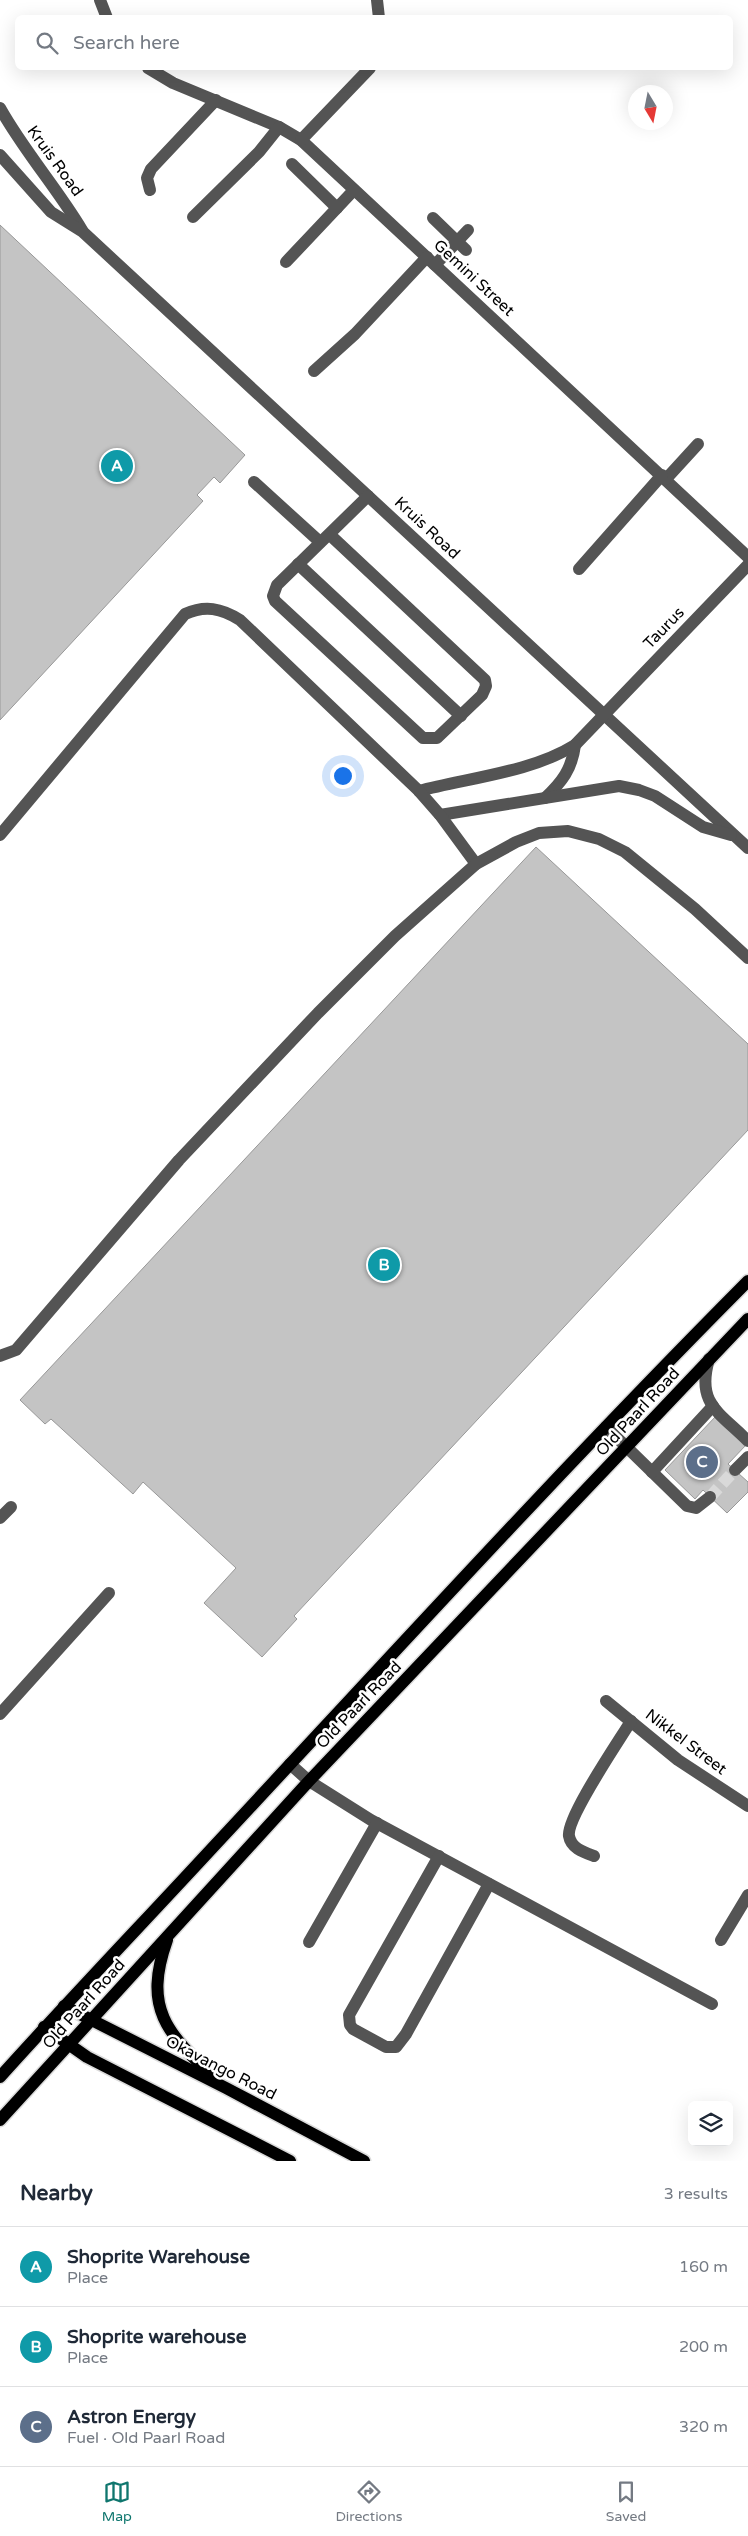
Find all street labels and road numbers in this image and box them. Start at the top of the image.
street label: Kruis Road [23,122,87,200]
street label: Gemini Street [429,235,519,321]
street label: Kruis Road [390,493,464,563]
street label: Taurus [639,603,689,653]
street label: Old Paarl Road [592,1364,684,1460]
street label: Old Paarl Road [312,1657,406,1753]
street label: Nikkel Street [641,1705,731,1779]
street label: Old Paarl Road [38,1955,130,2053]
street label: Okavango Road [162,2031,280,2105]

